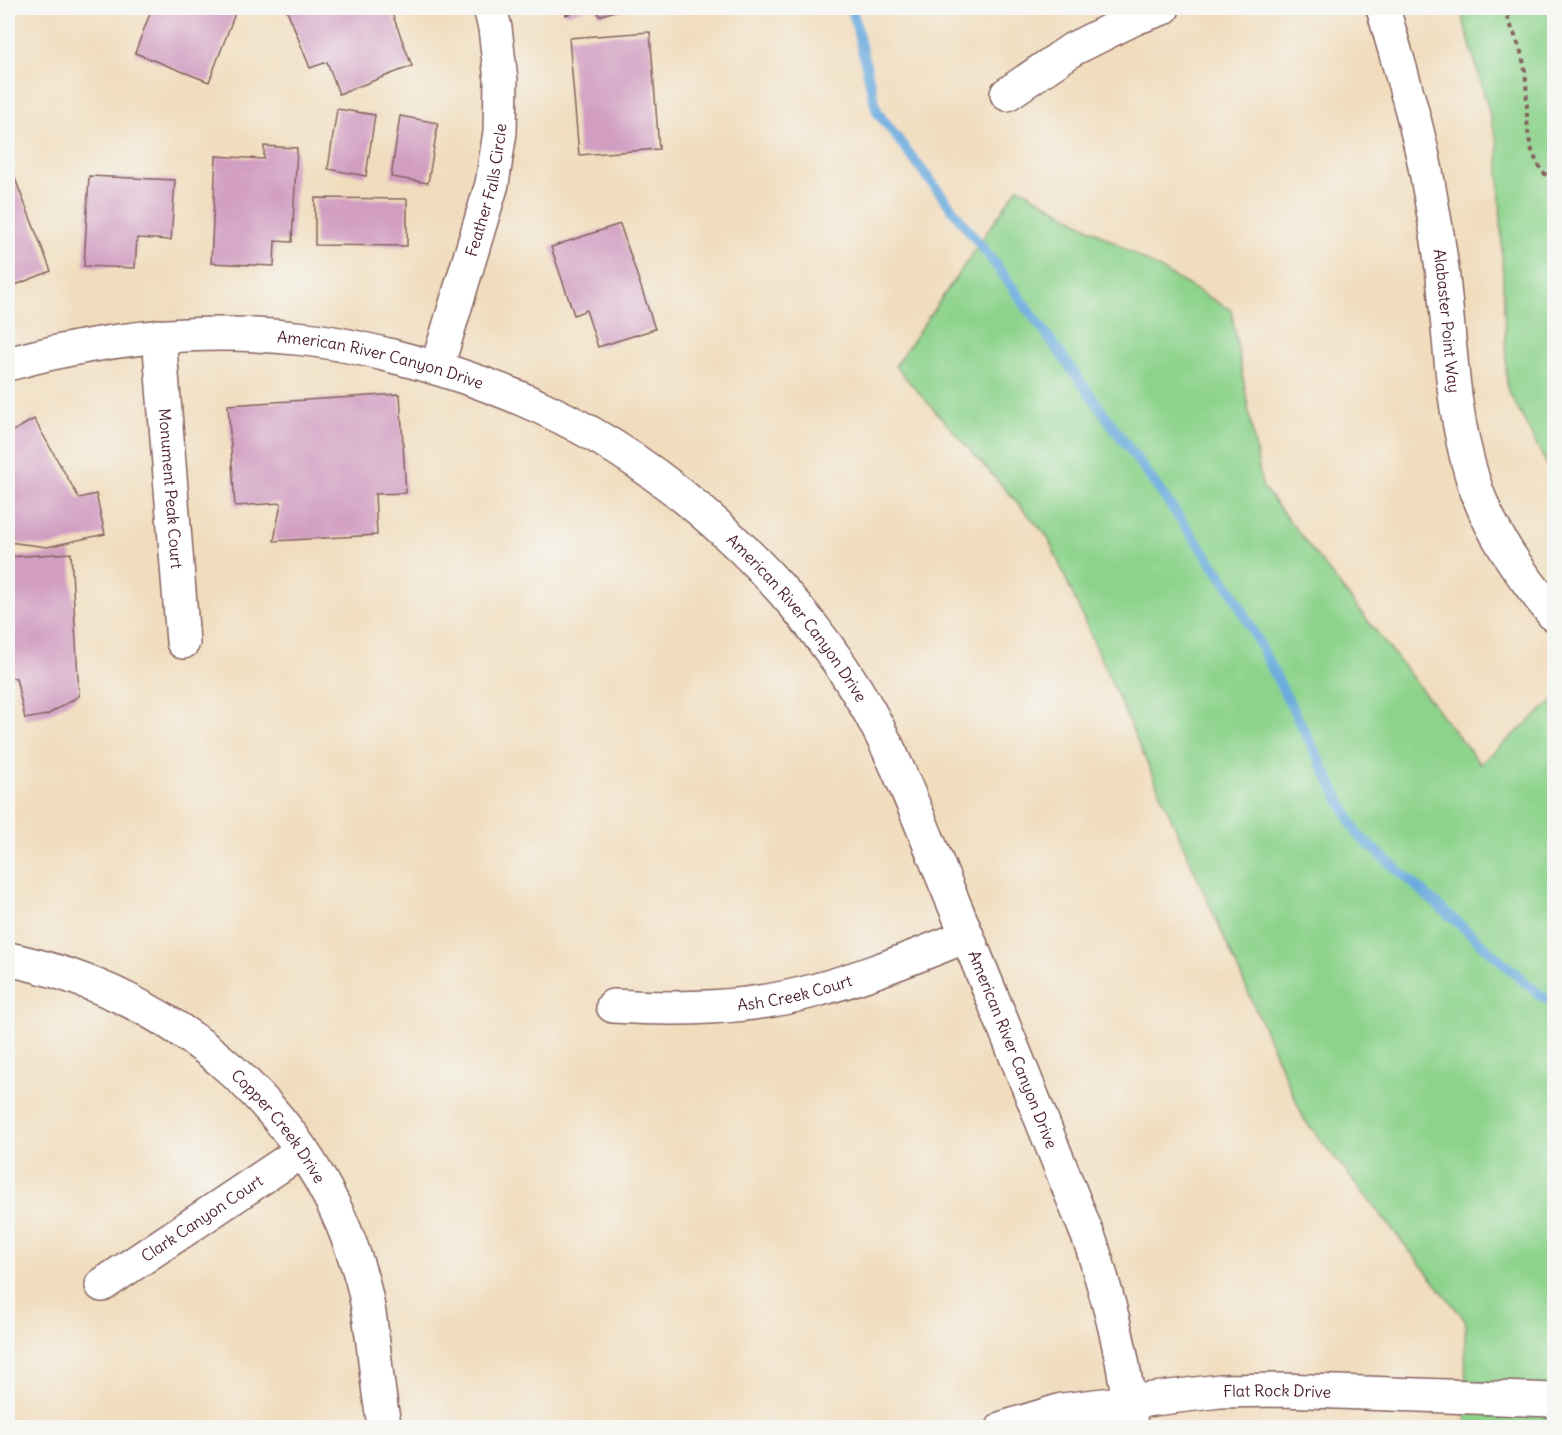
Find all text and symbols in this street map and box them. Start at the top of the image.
street label: Feather Falls Circle [461,123,510,259]
street label: Alabaster Point Way [1429,247,1465,394]
street label: American River Canyon Drive [277,326,486,393]
street label: Monument Peak Court [155,408,187,570]
street label: American River Canyon Drive [723,529,871,706]
street label: American River Canyon Drive [964,947,1062,1151]
street label: Ash Creek Court [736,970,855,1015]
street label: Copper Creek Drive [227,1065,330,1186]
street label: Clark Canyon Court [137,1170,267,1266]
street label: Flat Rock Drive [1223,1380,1332,1402]

